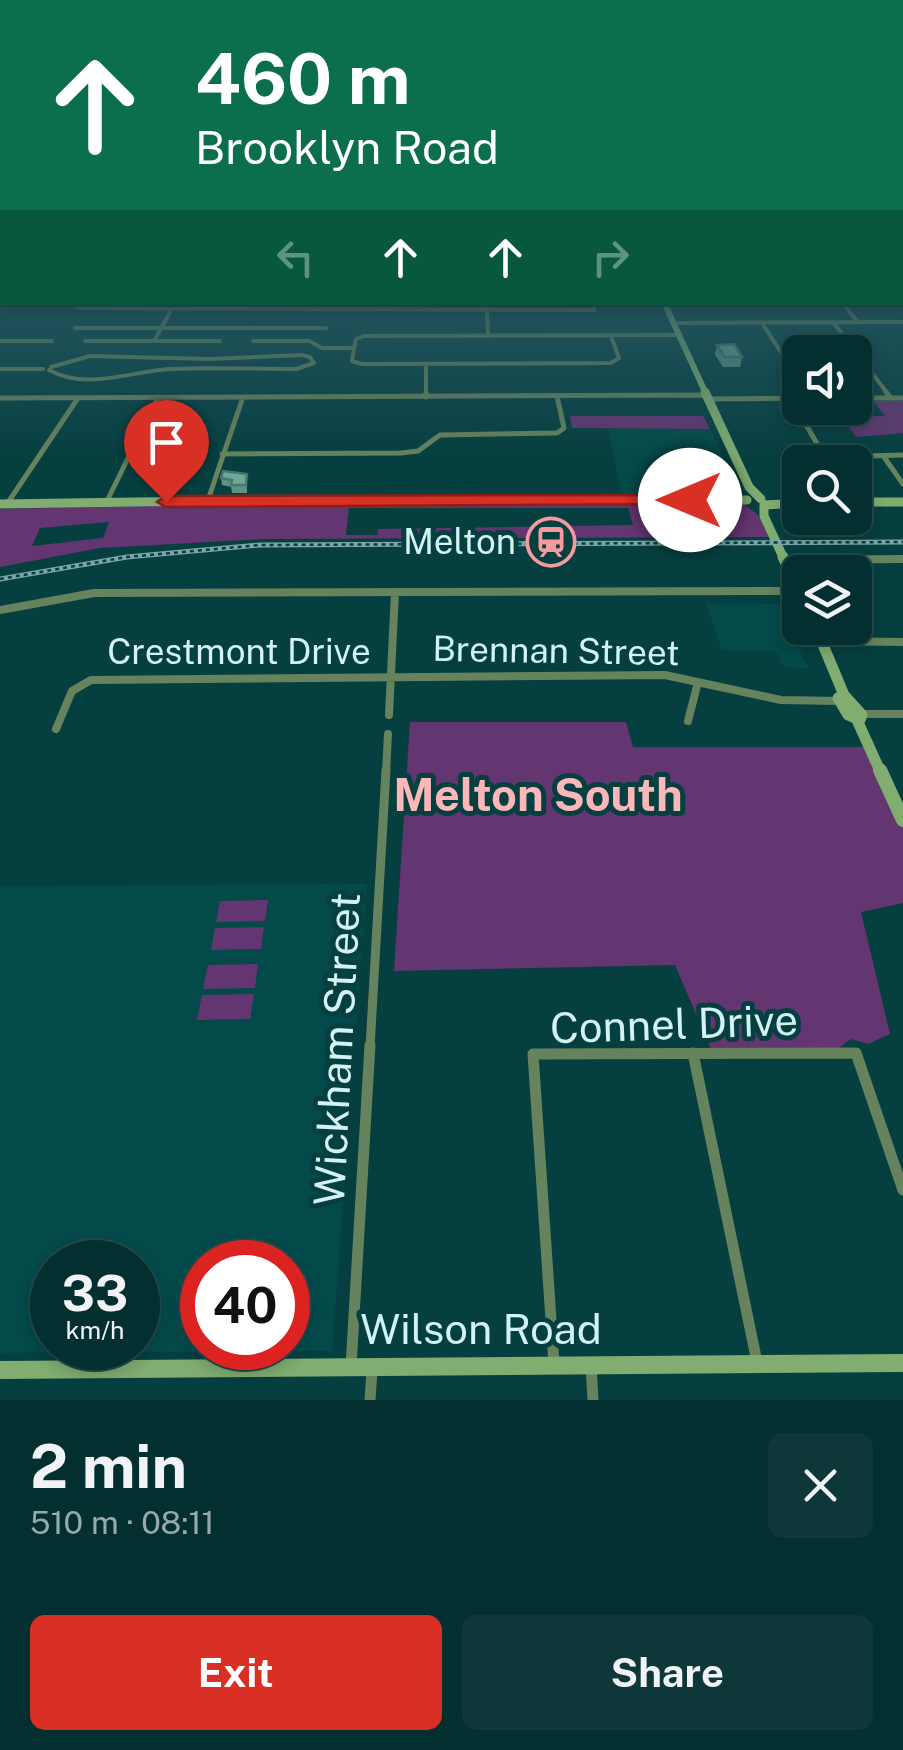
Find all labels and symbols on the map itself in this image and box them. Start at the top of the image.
pin [124,400,209,503]
position arrow [638,448,742,552]
station icon: Melton [525,516,577,568]
place label: Melton [403,521,516,562]
street label: Brennan Street [432,628,680,673]
street label: Crestmont Drive [107,631,371,672]
district label: Melton South [393,768,683,821]
street label: Wickham Street [304,891,369,1207]
street label: Connel Drive [549,995,799,1052]
speed limit sign: 40 [180,1240,310,1370]
street label: Wilson Road [360,1304,602,1353]

